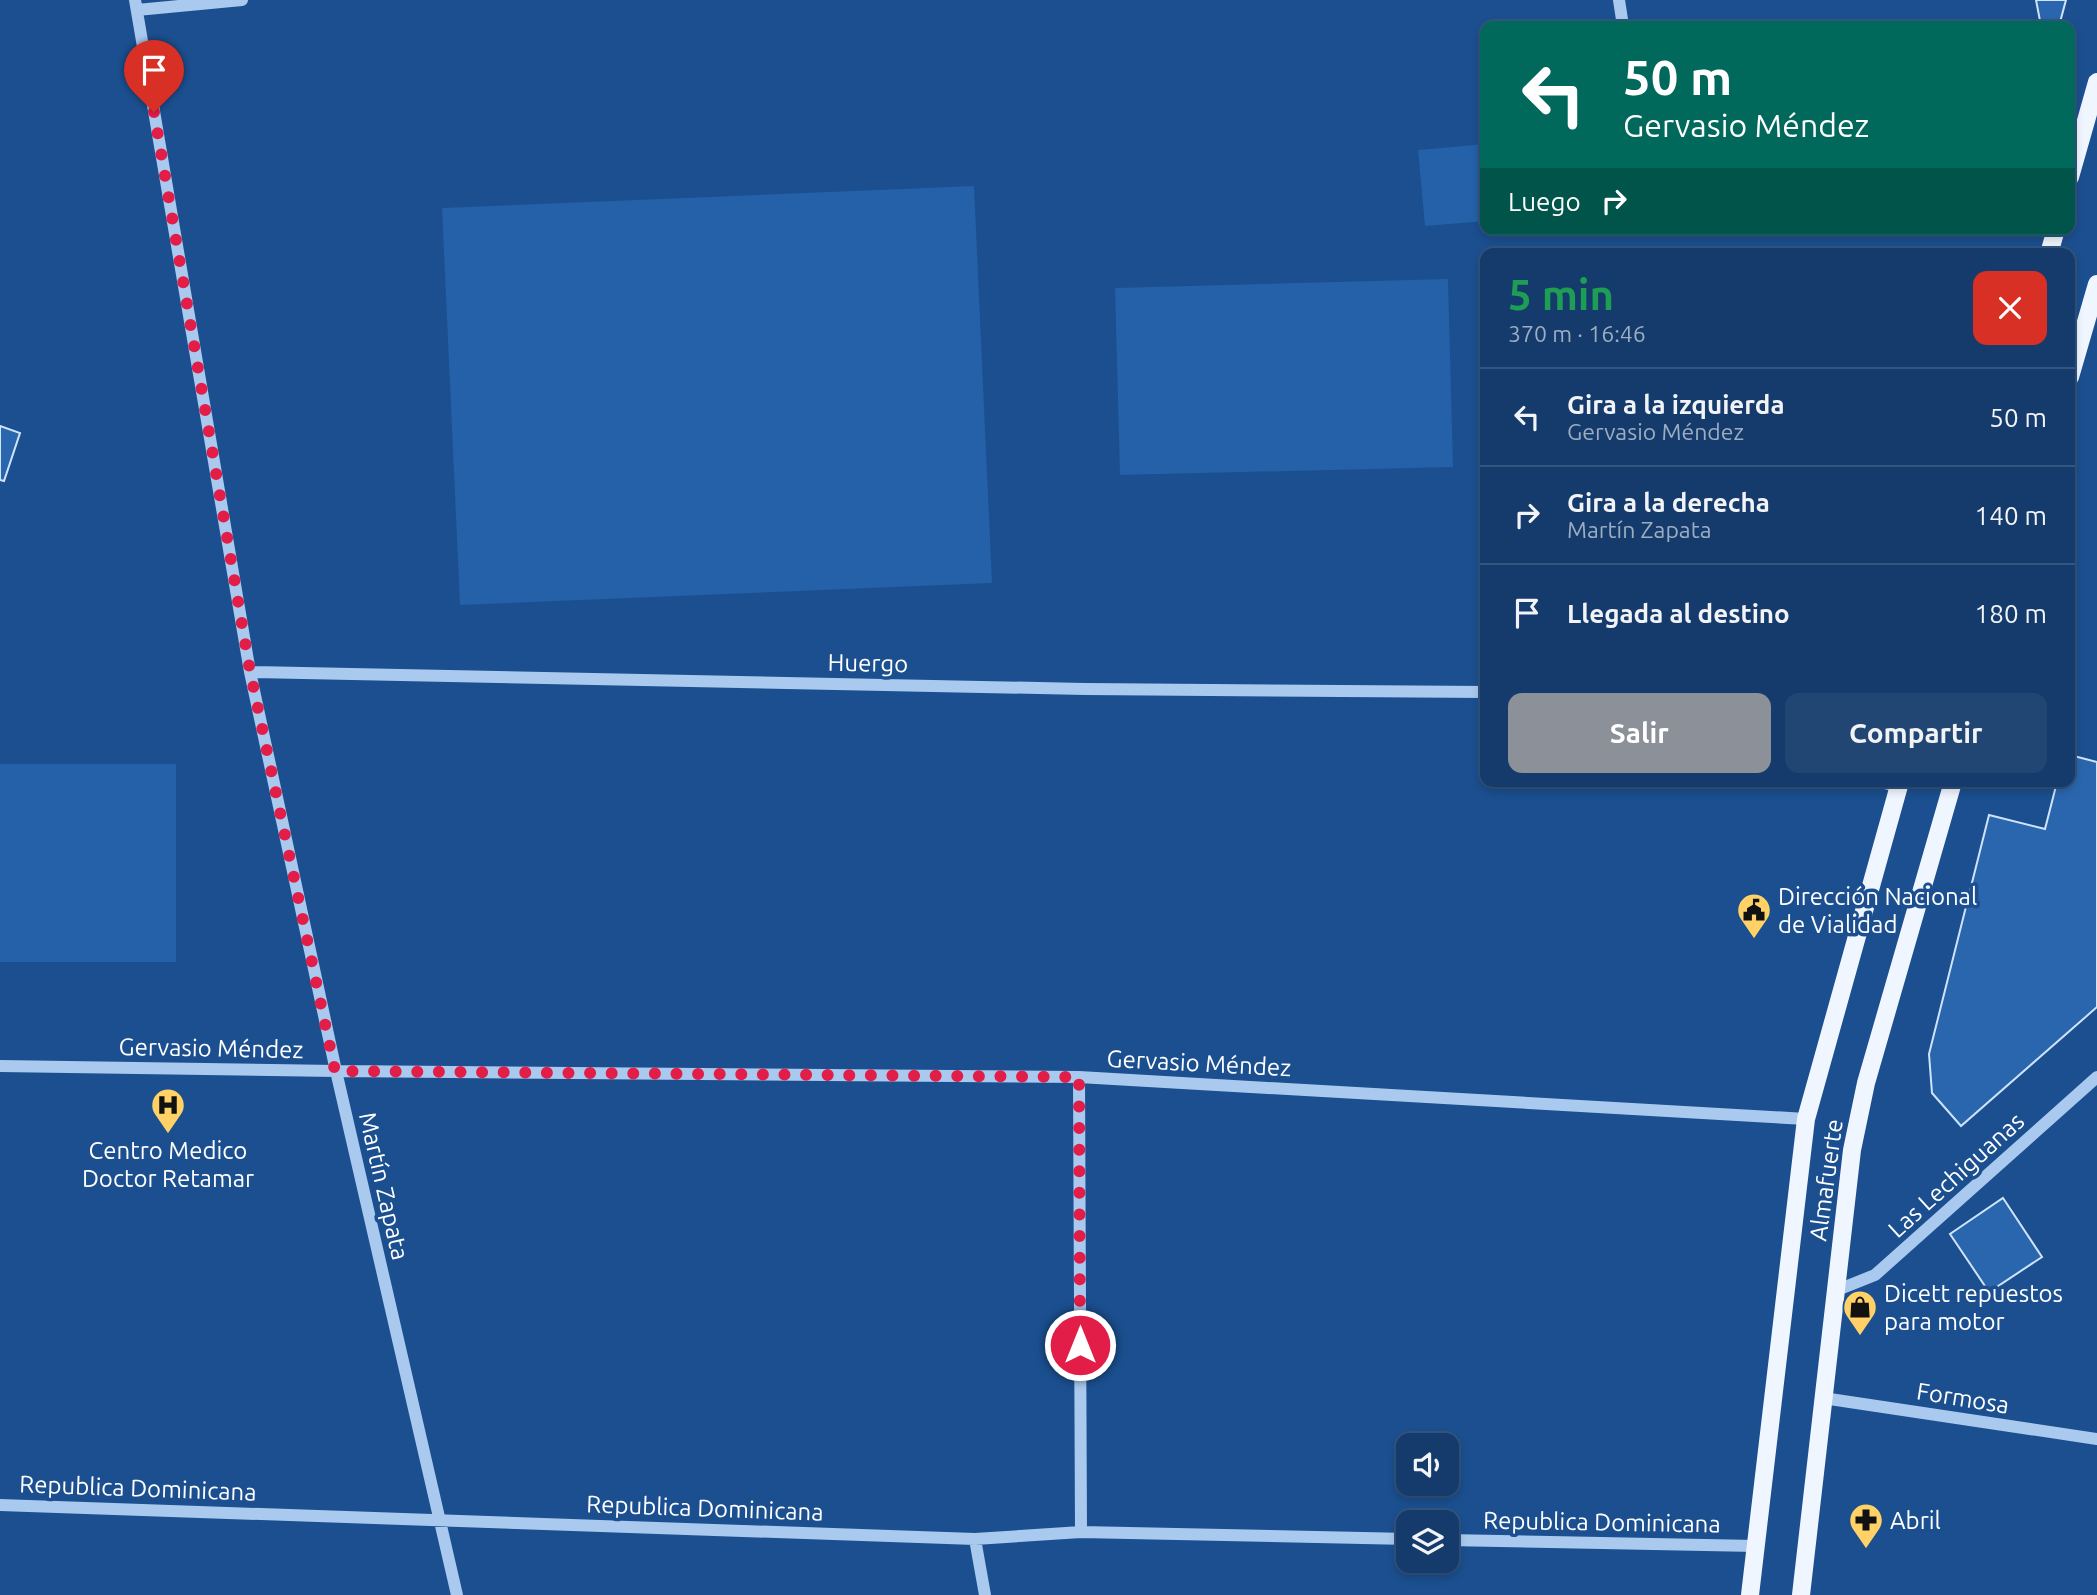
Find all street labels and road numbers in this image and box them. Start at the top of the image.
street label: Huergo [827,649,909,677]
street label: Gervasio Méndez [118,1033,304,1063]
street label: Gervasio Méndez [1106,1045,1292,1081]
street label: Las Lechiguanas [1883,1107,2029,1243]
street label: Martín Zapata [354,1109,414,1263]
street label: Almafuerte [1804,1117,1848,1243]
street label: Formosa [1915,1377,2011,1419]
street label: Republica Dominicana [19,1470,257,1506]
street label: Republica Dominicana [586,1490,824,1526]
street label: Republica Dominicana [1483,1506,1721,1538]

